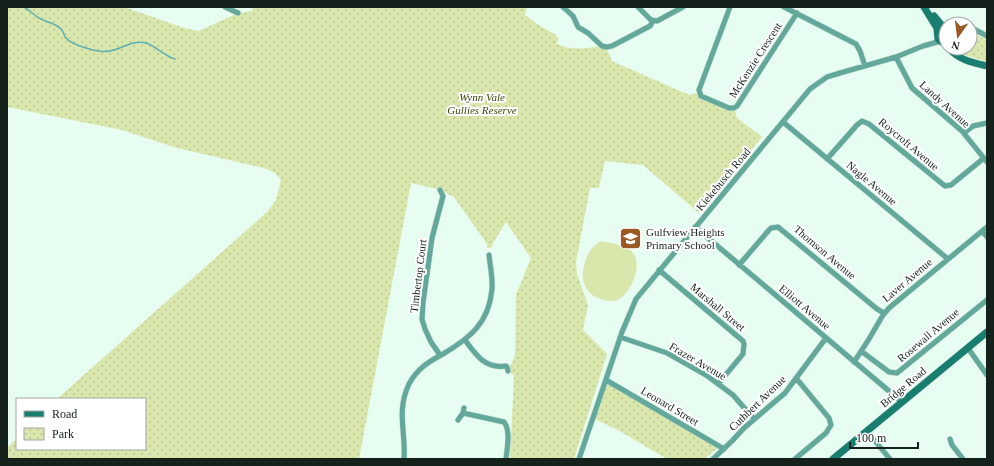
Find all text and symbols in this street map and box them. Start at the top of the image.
north arrow [938,16,978,56]
street label: McKenzie Crescent [726,20,784,100]
text: N [950,39,961,52]
street label: Landy Avenue [917,78,973,130]
park label: Wynn Vale Gullies Reserve [447,91,517,116]
street label: Roycroft Avenue [877,115,942,173]
street label: Kiekebusch Road [693,145,753,213]
street label: Nagle Avenue [844,159,900,208]
street label: Thomson Avenue [792,223,858,281]
school or university icon: Gulfview Heights Primary School [617,225,643,251]
place label: Gulfview Heights Primary School [646,226,725,251]
street label: Timbertop Court [408,239,428,313]
street label: Laver Avenue [880,256,934,304]
street label: Marshall Street [688,281,748,333]
street label: Elliott Avenue [777,282,833,332]
street label: Rosewall Avenue [895,306,961,364]
street label: Frazer Avenue [667,340,729,382]
street label: Bridge Road [878,364,929,410]
street label: Cuthbert Avenue [726,373,788,433]
street label: Leonard Street [639,384,701,428]
legend [16,398,146,450]
text: Road [52,407,77,421]
scale bar [850,424,918,450]
text: Park [52,427,74,441]
text: 100 m [856,431,887,445]

